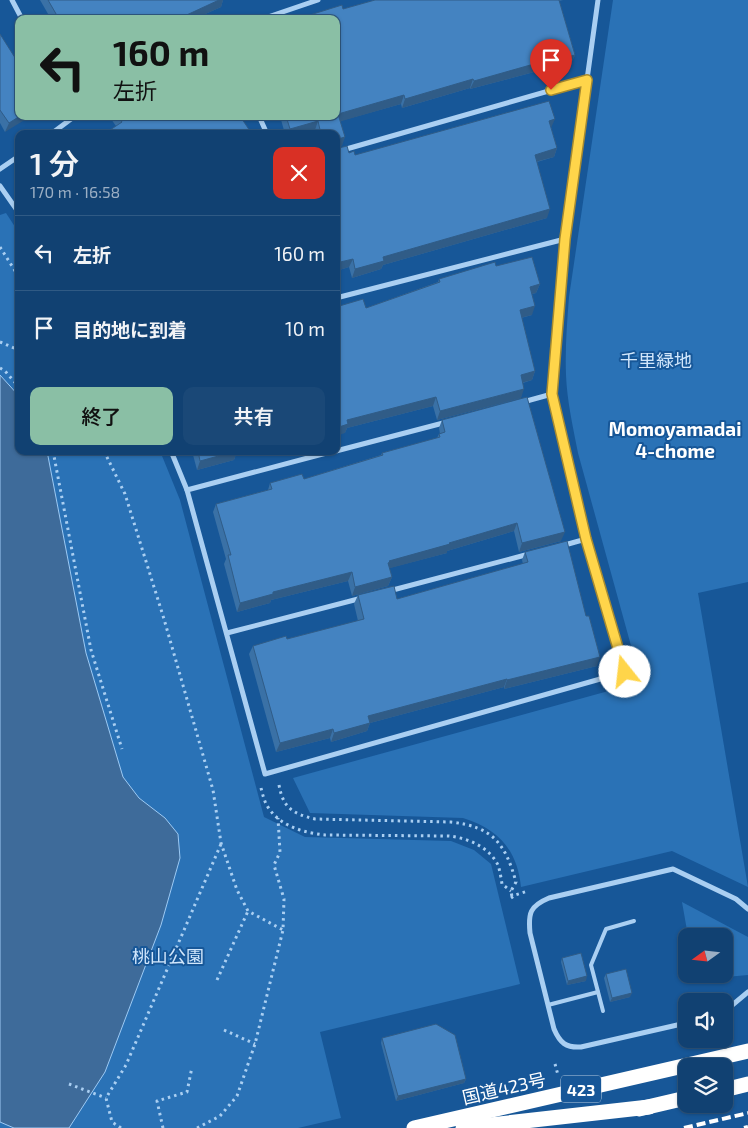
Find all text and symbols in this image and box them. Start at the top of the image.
text: 160 m [113,31,209,73]
icon: left [30,35,95,100]
pin [530,39,572,90]
icon: arrive [537,46,565,74]
text: 左折 [113,77,157,103]
text: 1 分 [30,145,79,181]
button: close [273,147,325,199]
text: 170 m · 16:58 [30,182,120,201]
icon: left [30,239,58,267]
text: 160 m [274,242,325,265]
text: 左折 [73,243,111,266]
icon: arrive [30,314,58,342]
text: 10 m [285,317,325,340]
text: 目的地に到着 [73,318,187,341]
park label: 千里緑地 [620,349,692,371]
button: 終了 [30,387,173,445]
button: 共有 [183,387,325,445]
district label: Momoyamadai 4-chome [609,417,741,462]
position arrow [598,645,650,697]
north arrow [678,928,732,982]
map controls [678,928,733,1113]
park label: 桃山公園 [132,945,204,967]
button: sound [678,993,733,1048]
button: layers [678,1058,733,1113]
street label: 国道423号 [460,1068,548,1108]
road number: 423 [561,1076,601,1102]

